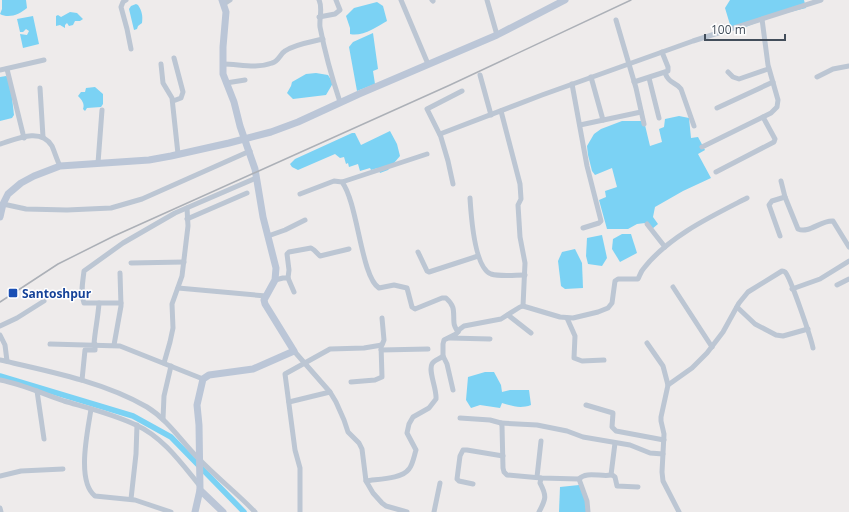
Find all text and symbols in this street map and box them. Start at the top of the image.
scale bar [705,16,785,42]
text: 100 m [711,21,746,38]
place label: Santoshpur [22,285,92,302]
marker: Santoshpur [7,287,19,299]

